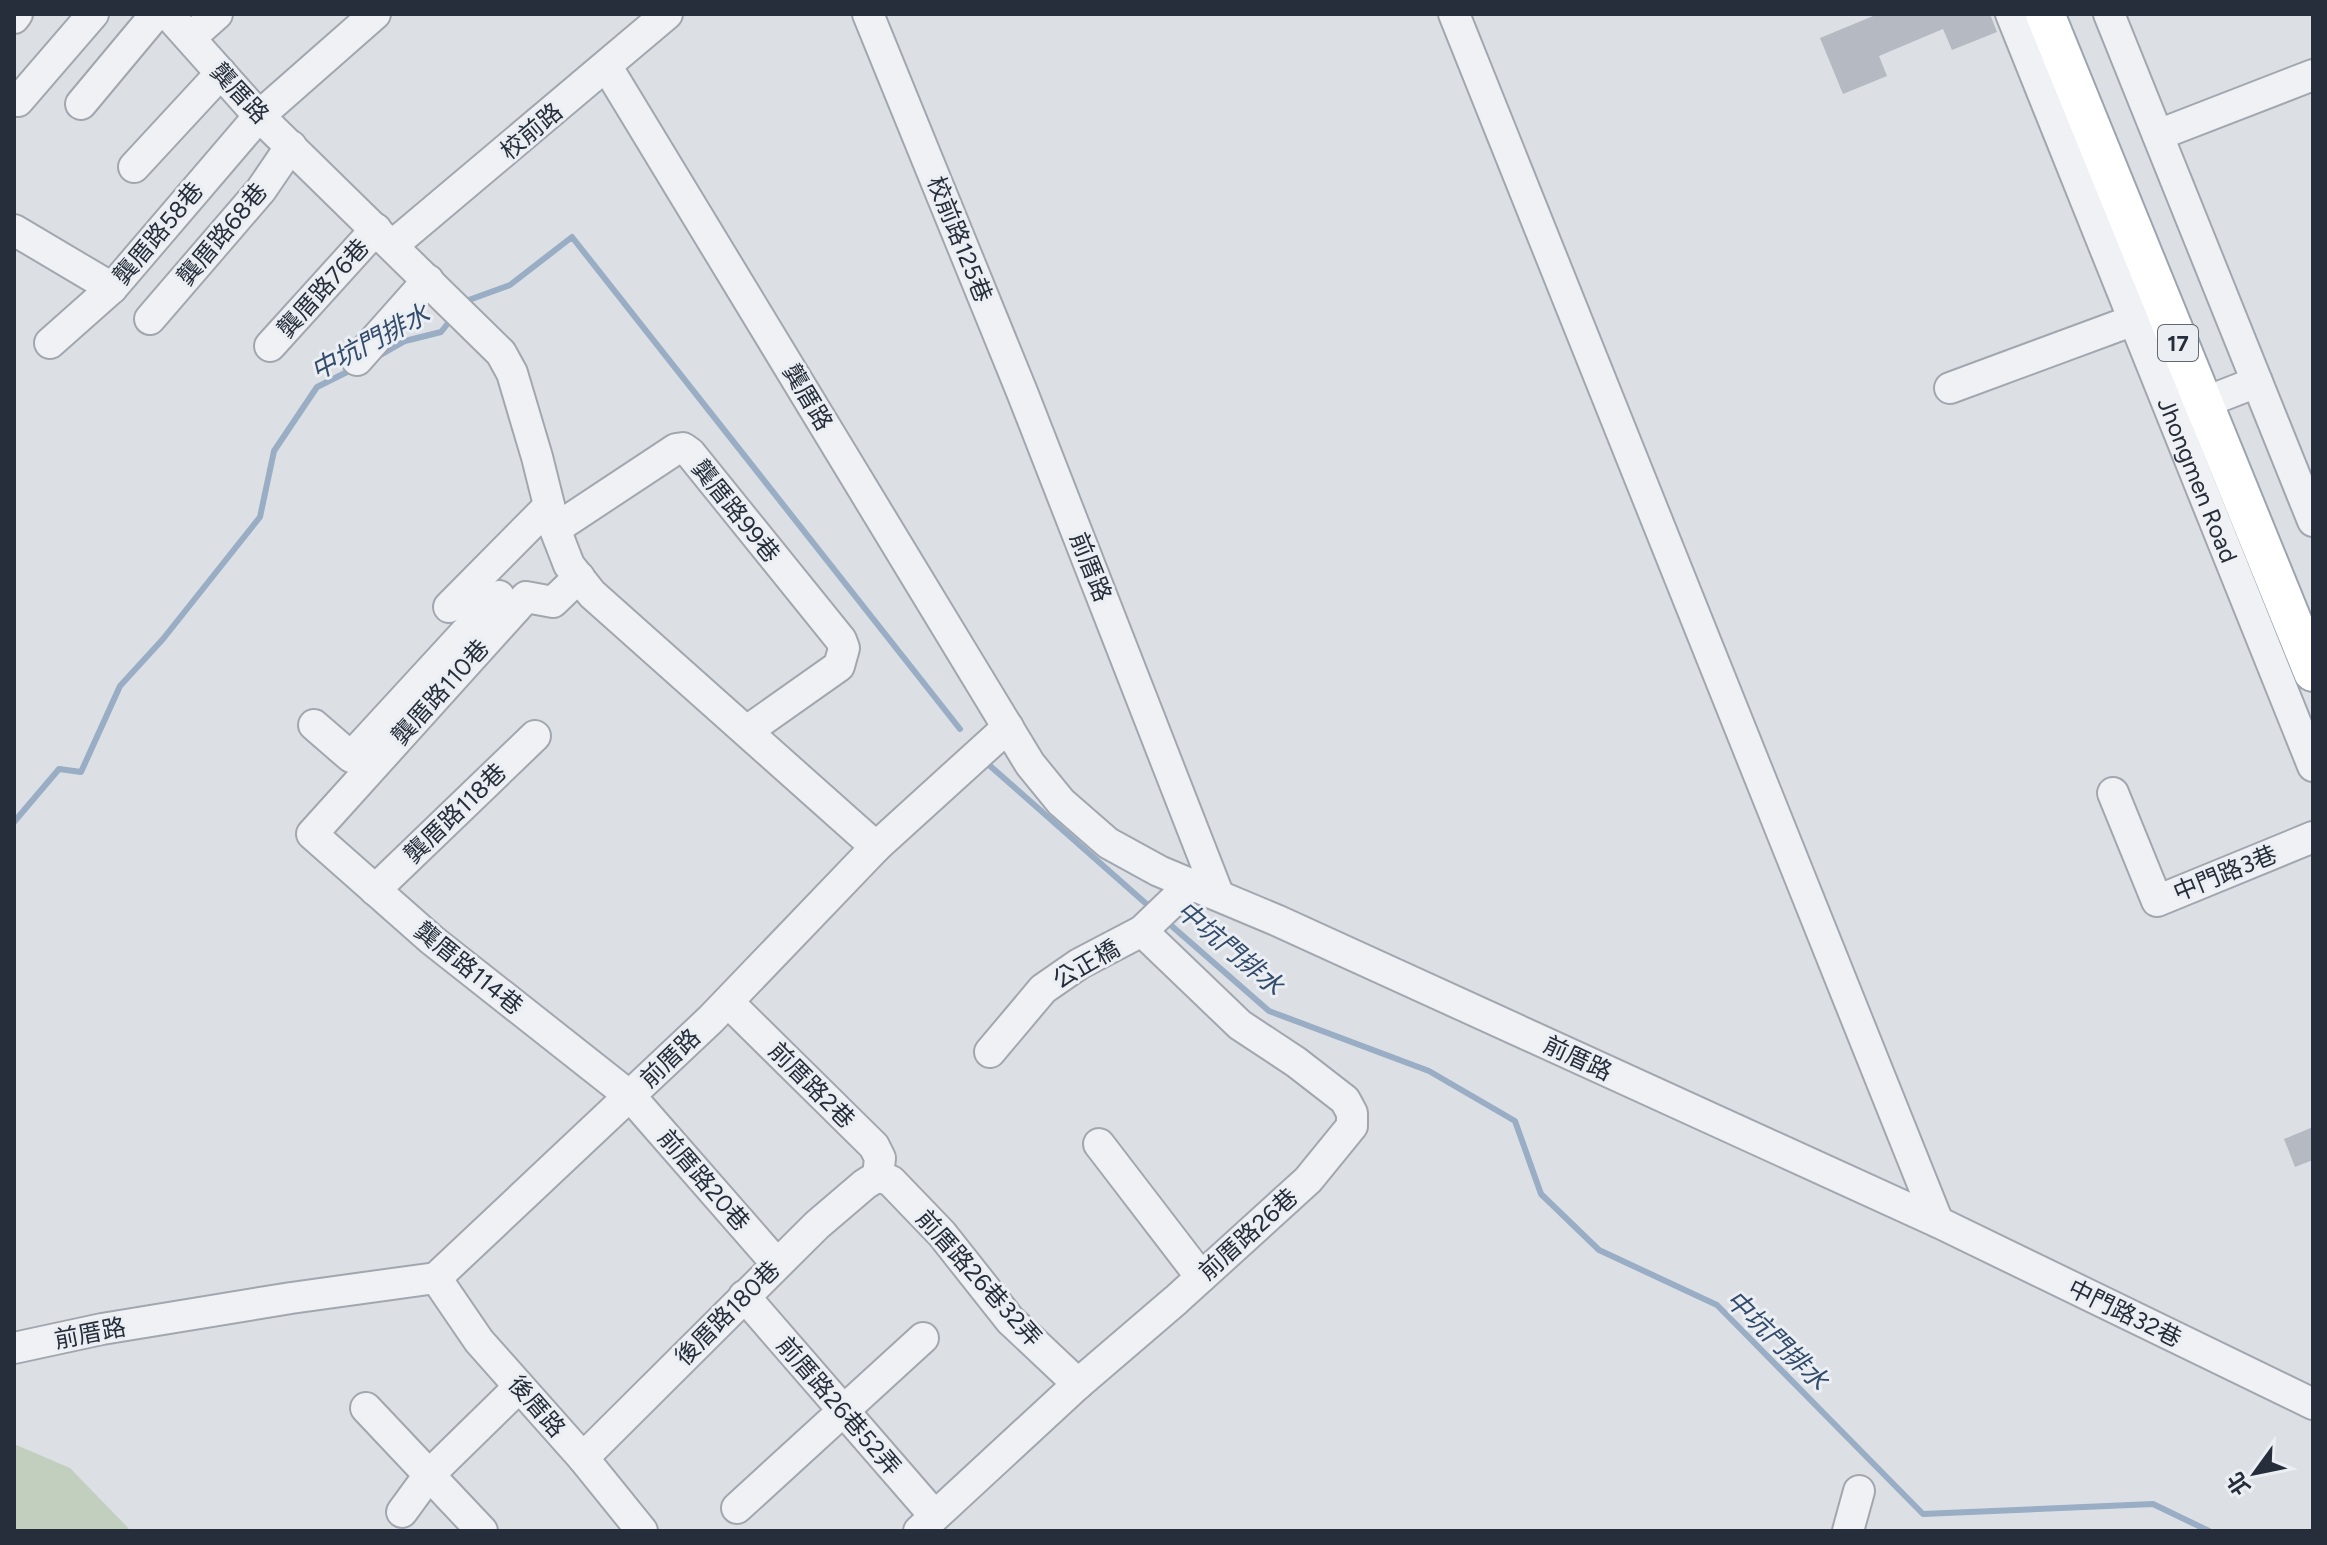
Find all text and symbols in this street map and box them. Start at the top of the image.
street label: 龔厝路 [205,57,275,129]
street label: 校前路 [494,97,568,165]
street label: 校前路125巷 [922,172,998,306]
street label: 龔厝路58巷 [107,176,209,290]
street label: 龔厝路68巷 [171,177,273,291]
street label: 龔厝路76巷 [271,233,375,343]
water label: 中坑門排水 [305,297,436,387]
road number: 17 [2158,325,2198,361]
street label: 龔厝路 [777,359,839,435]
street label: Jhongmen Road [2152,393,2244,567]
street label: 龔厝路99巷 [686,454,786,568]
street label: 前厝路 [1064,528,1118,606]
street label: 龔厝路110巷 [385,634,495,750]
street label: 龔厝路118巷 [398,757,512,869]
street label: 中門路3巷 [2169,839,2281,907]
water label: 中坑門排水 [1170,894,1291,1003]
street label: 龔厝路114巷 [409,916,529,1020]
street label: 公正橋 [1048,933,1124,995]
street label: 前厝路 [634,1023,706,1093]
street label: 前厝路 [1539,1030,1617,1086]
street label: 前厝路2巷 [763,1036,861,1134]
street label: 前厝路20巷 [652,1123,756,1237]
street label: 前厝路26巷 [1193,1182,1303,1286]
street label: 前厝路26巷32弄 [910,1204,1048,1352]
street label: 後厝路180巷 [669,1255,785,1371]
street label: 中門路32巷 [2064,1273,2186,1353]
water label: 中坑門排水 [1719,1283,1836,1397]
street label: 前厝路 [52,1312,128,1354]
street label: 前厝路26巷52弄 [771,1331,907,1481]
street label: 後厝路 [502,1369,572,1443]
north arrow [2215,1433,2295,1513]
text: 北 [2221,1467,2256,1500]

